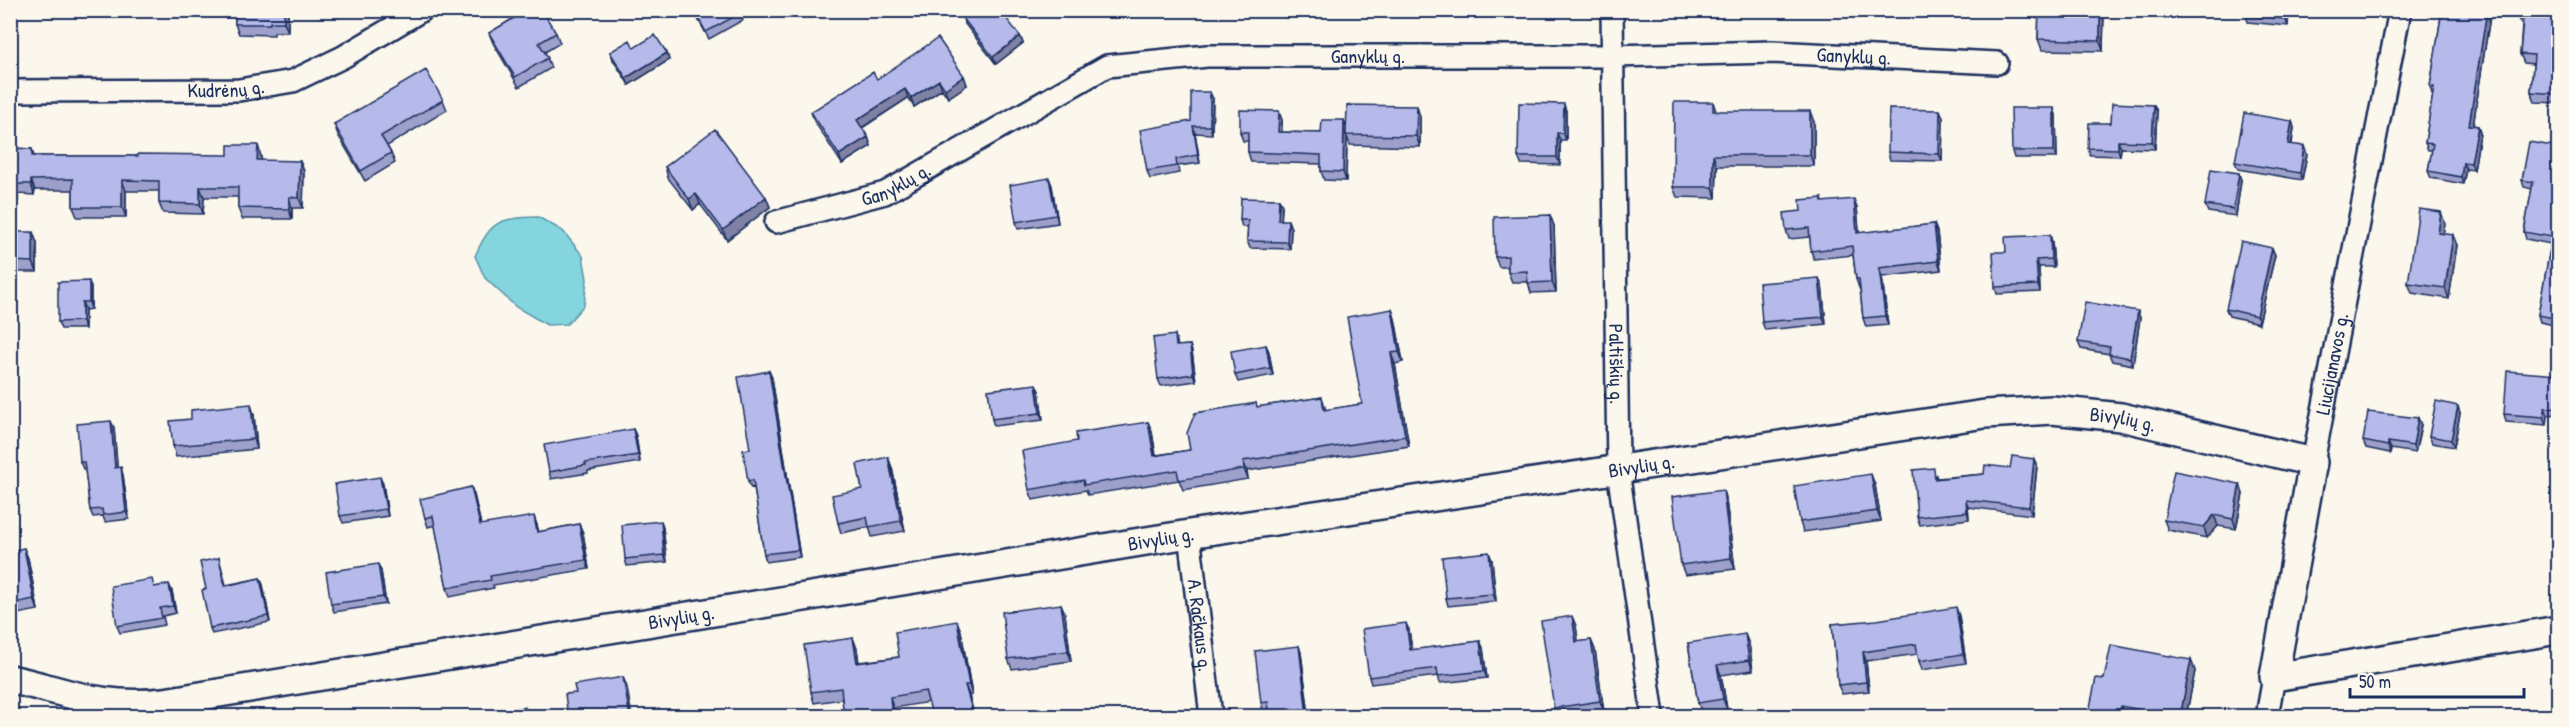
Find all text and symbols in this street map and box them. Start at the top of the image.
street label: Ganyklų g. [1816,40,1892,71]
street label: Ganyklų g. [1331,42,1405,69]
street label: Kudrėnų g. [188,72,266,103]
street label: Ganyklų g. [858,156,935,212]
street label: Liucijanavos g. [2308,310,2354,417]
street label: Paltiškių g. [1603,324,1631,404]
street label: Bivylių g. [2089,400,2159,438]
street label: Bivylių g. [1606,447,1676,484]
street label: Bivylių g. [1126,519,1196,557]
street label: A. Račkaus g. [1182,577,1220,673]
street label: Bivylių g. [646,598,716,635]
scale bar [2350,661,2524,699]
text: 50 m [2359,669,2391,694]

